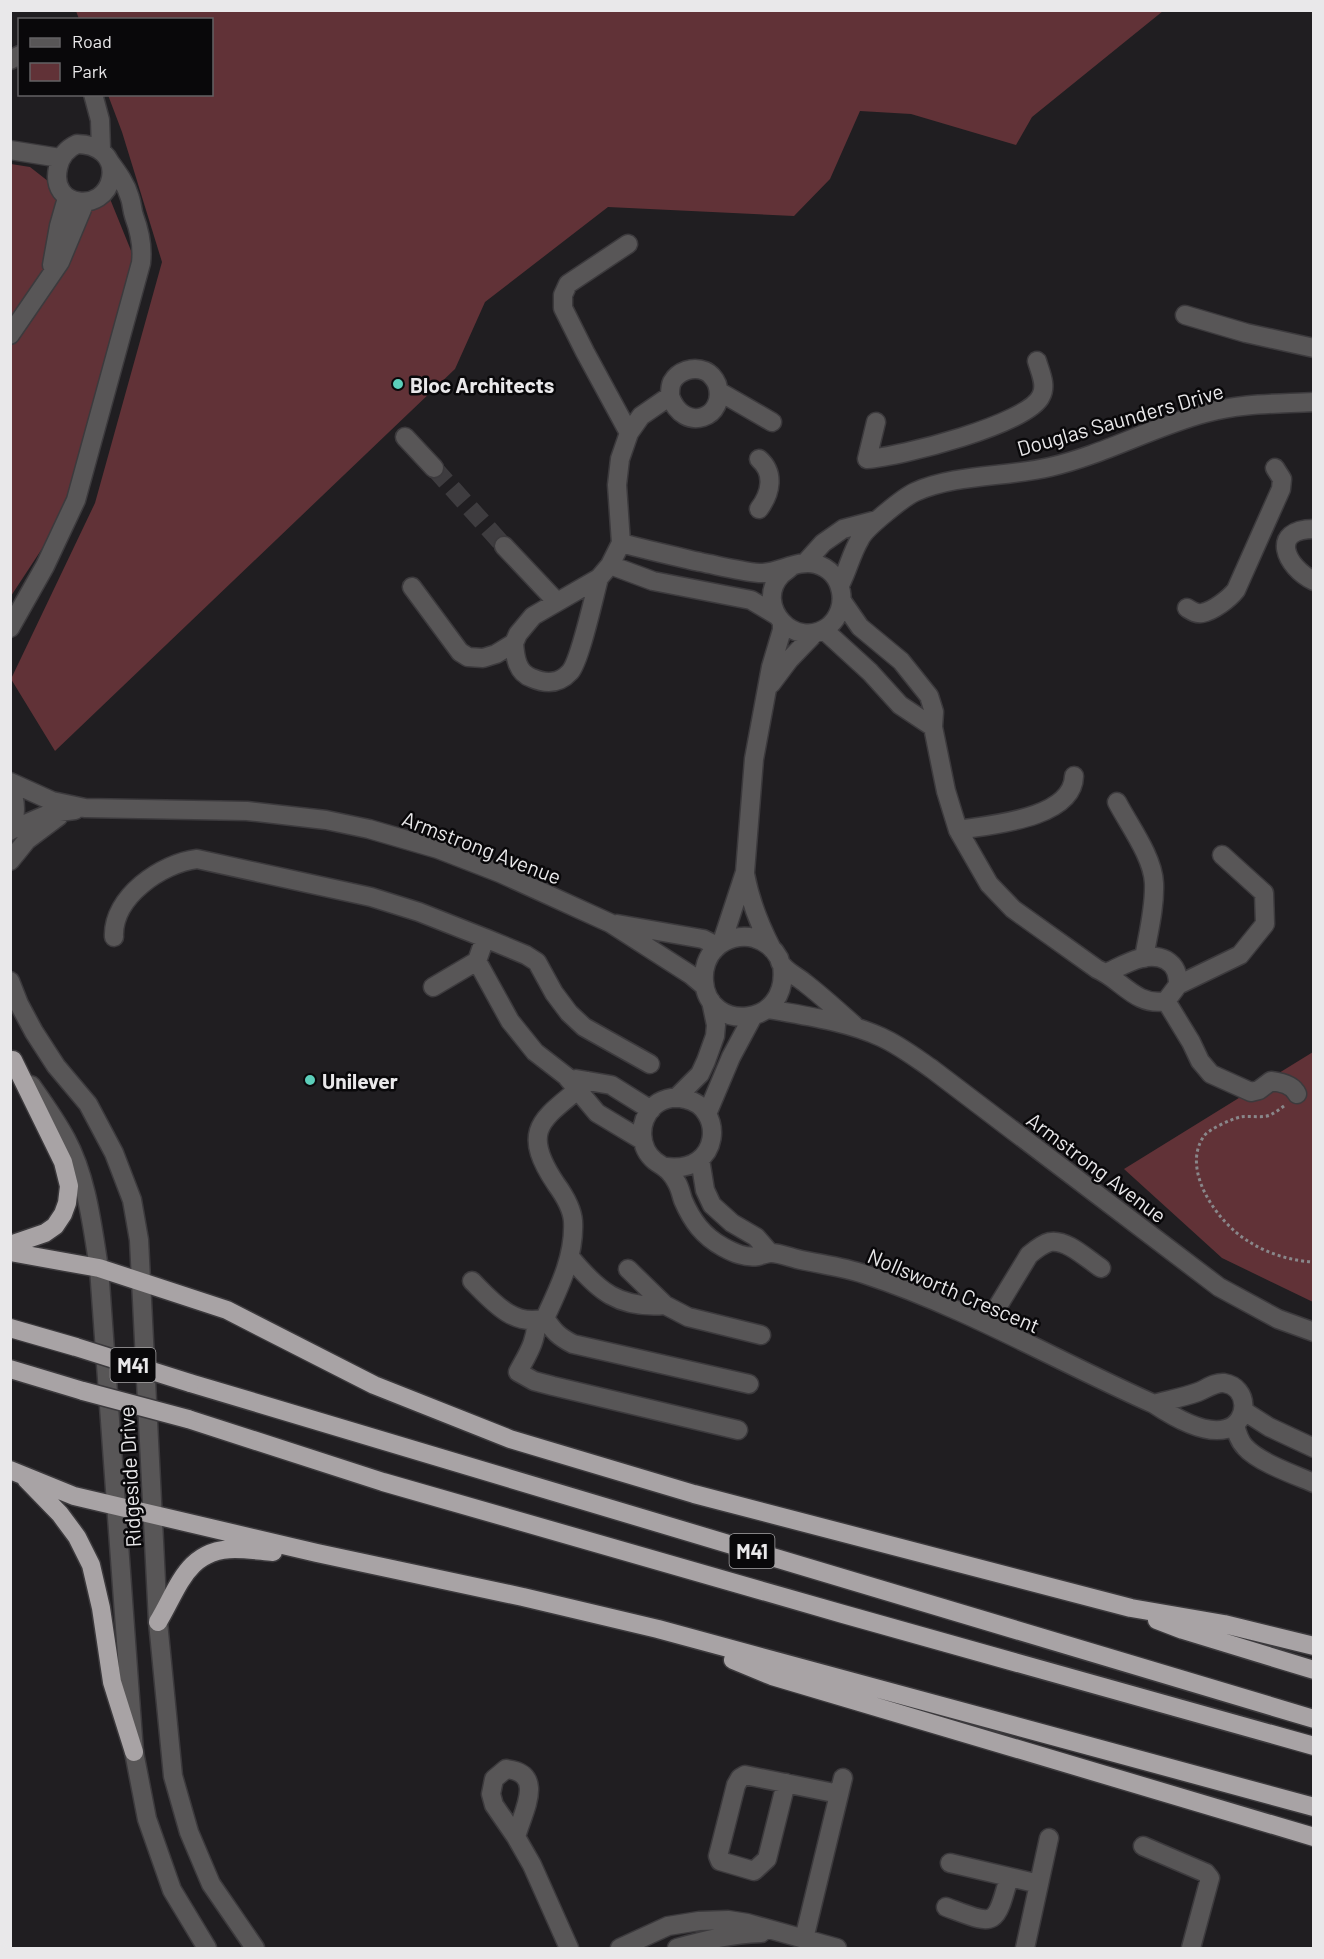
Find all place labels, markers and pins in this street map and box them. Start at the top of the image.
place label: Bloc Architects [410,372,554,397]
marker: Bloc Architects [391,377,405,391]
place label: Unilever [322,1068,398,1093]
marker: Unilever [303,1073,317,1087]

